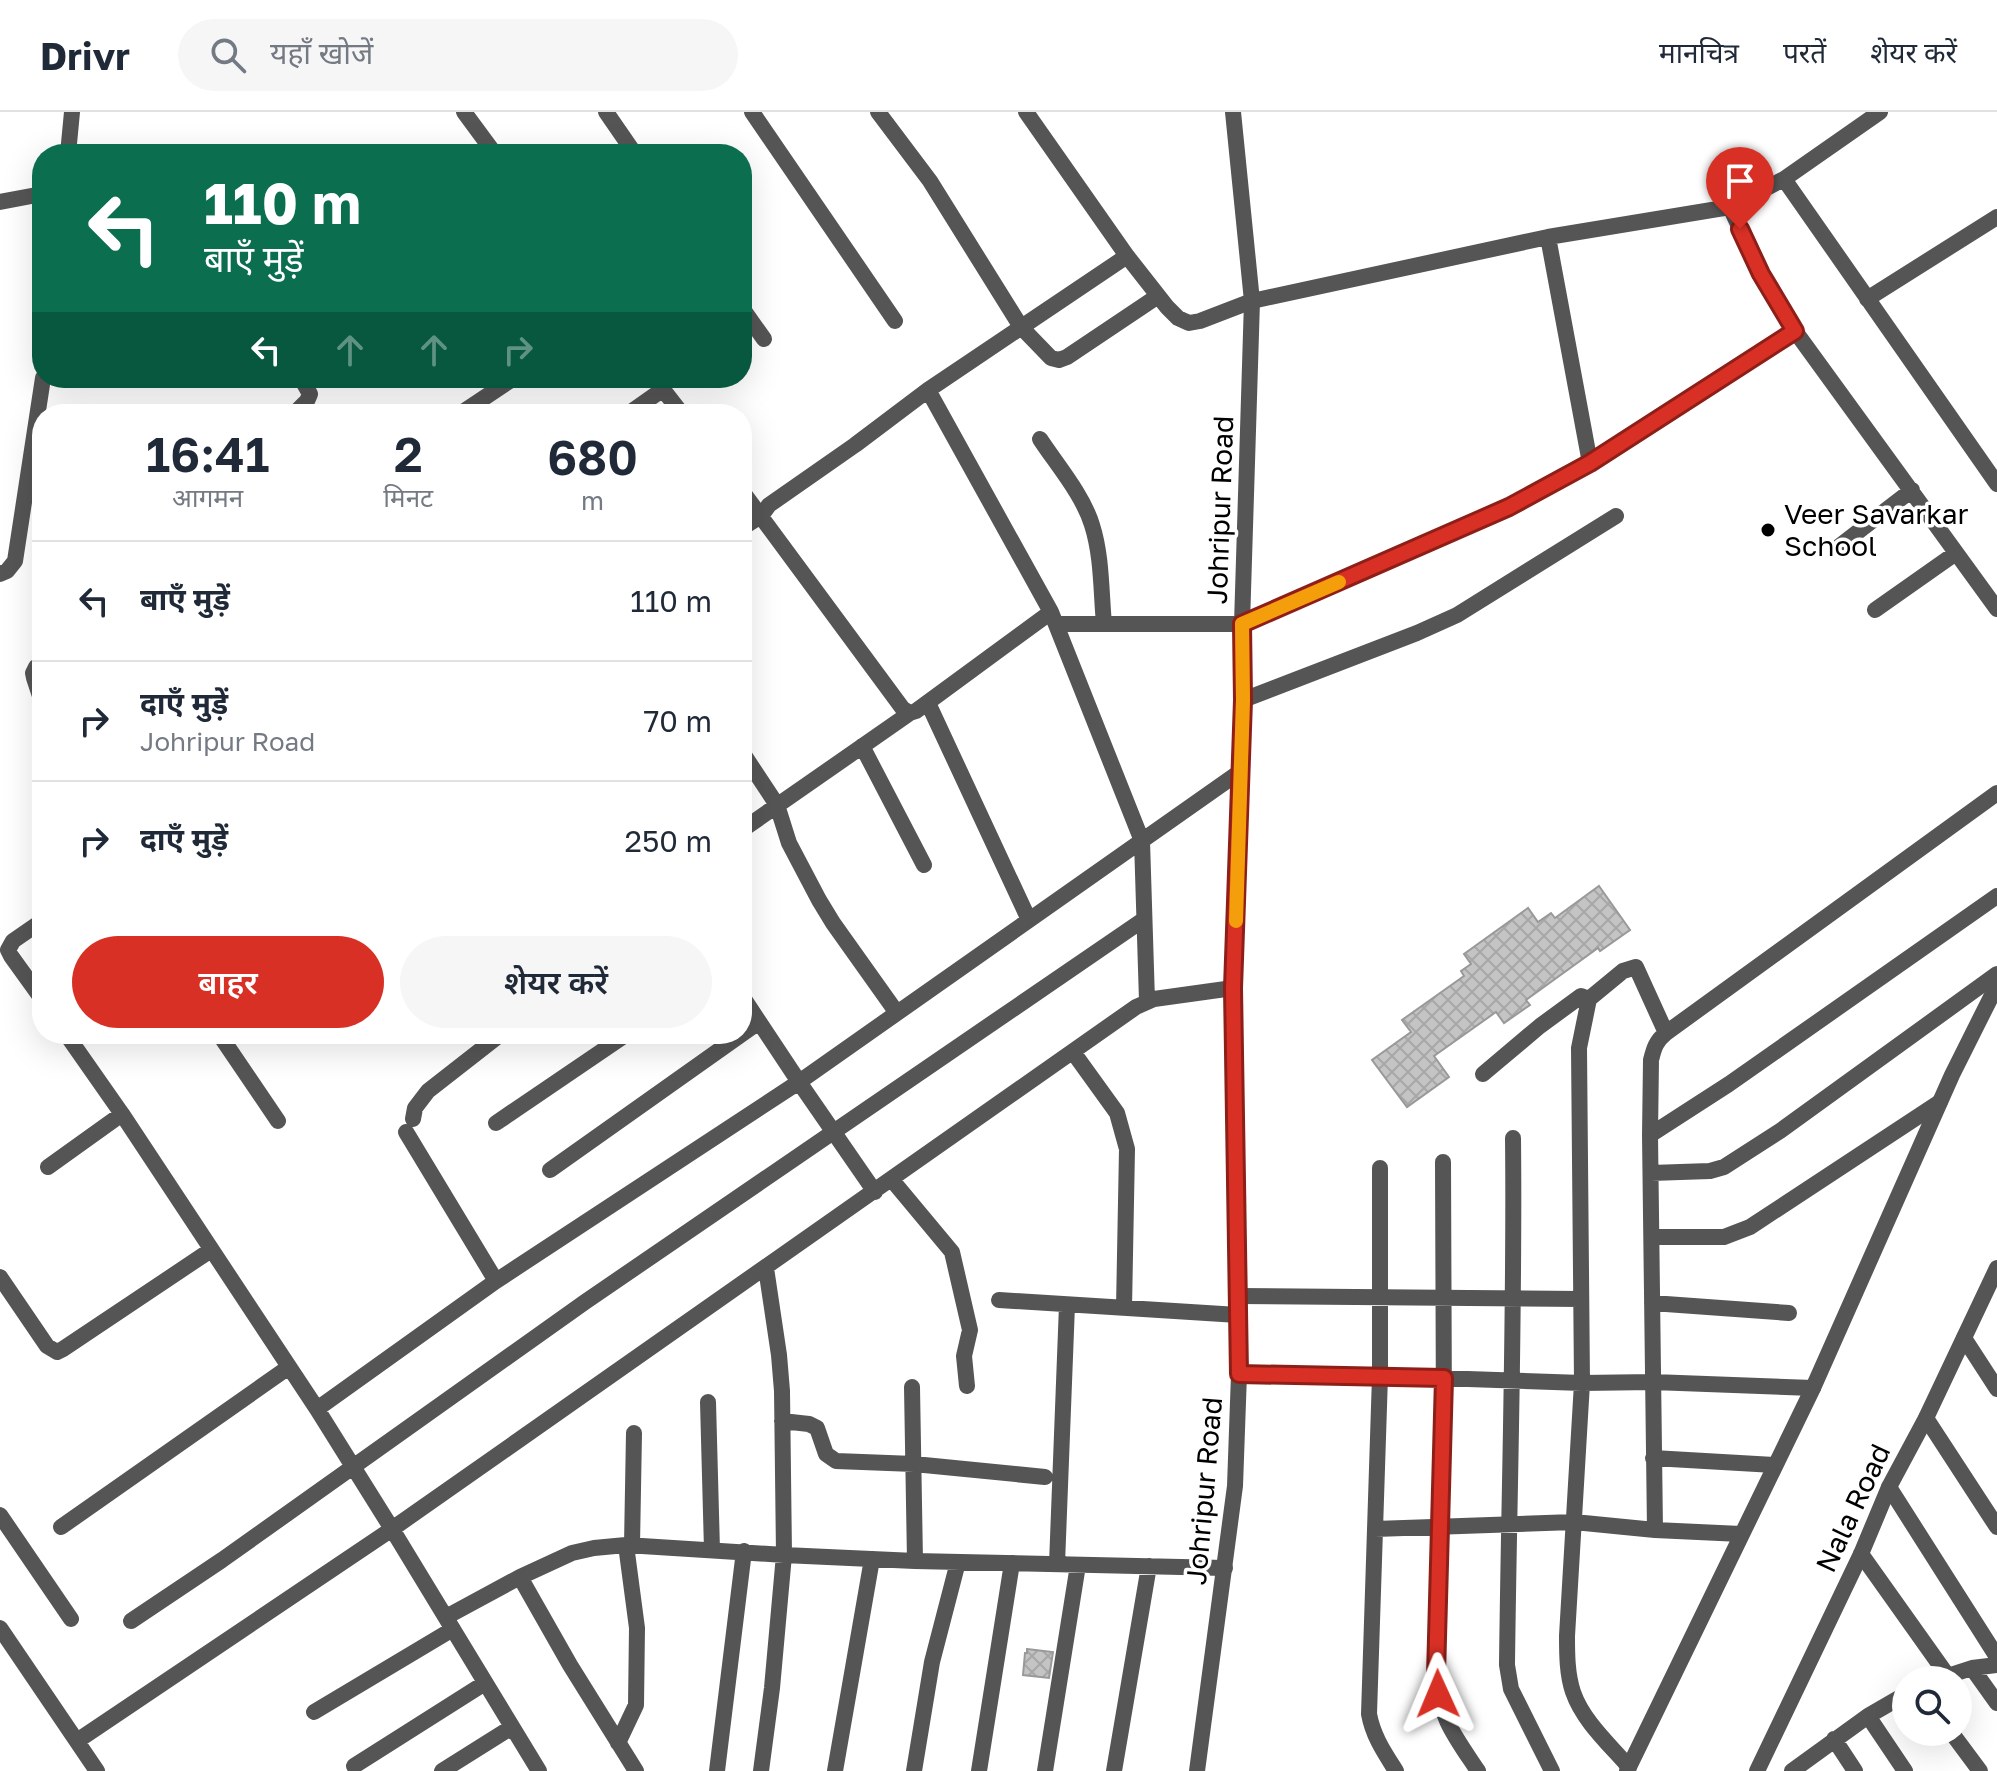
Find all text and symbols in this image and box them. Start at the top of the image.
search box [178,19,738,91]
text: Drivr [40,33,130,78]
icon: search [206,33,250,77]
text: यहाँ खोजें [270,35,373,71]
text: मानचित्र [1659,36,1739,69]
text: परतें [1783,36,1826,69]
text: शेयर करें [1870,36,1957,69]
pin [1706,147,1774,229]
icon: arrive [1718,159,1762,203]
text: 110 m [204,169,361,236]
icon: left [72,176,176,280]
text: बाएँ मुड़ें [204,237,304,280]
icon: left [244,328,288,372]
icon: ahead [328,328,372,372]
icon: ahead [412,328,456,372]
icon: right [496,328,540,372]
street label: Johripur Road [1200,415,1239,605]
text: 16:41 [146,425,269,483]
text: 2 [394,425,423,483]
text: 680 [547,428,638,486]
text: आगमन [172,482,243,513]
text: मिनट [383,482,433,513]
text: m [581,485,604,516]
place label: Veer Savarkar School [1784,497,1969,562]
marker: Veer Savarkar School [1759,521,1777,539]
icon: left [72,579,116,623]
text: बाएँ मुड़ें [140,581,230,617]
text: 110 m [630,583,712,619]
text: दाएँ मुड़ें [140,685,228,721]
icon: right [72,699,116,743]
text: 70 m [643,703,712,739]
text: Johripur Road [140,726,315,757]
icon: right [72,819,116,863]
text: दाएँ मुड़ें [140,821,228,857]
text: 250 m [625,823,712,859]
button: बाहर [72,936,384,1028]
button: शेयर करें [400,936,712,1028]
street label: Johripur Road [1179,1396,1228,1586]
street label: Nala Road [1809,1439,1897,1577]
position arrow [1396,1652,1480,1736]
map controls [1892,1666,1972,1746]
button: search [1892,1666,1972,1746]

